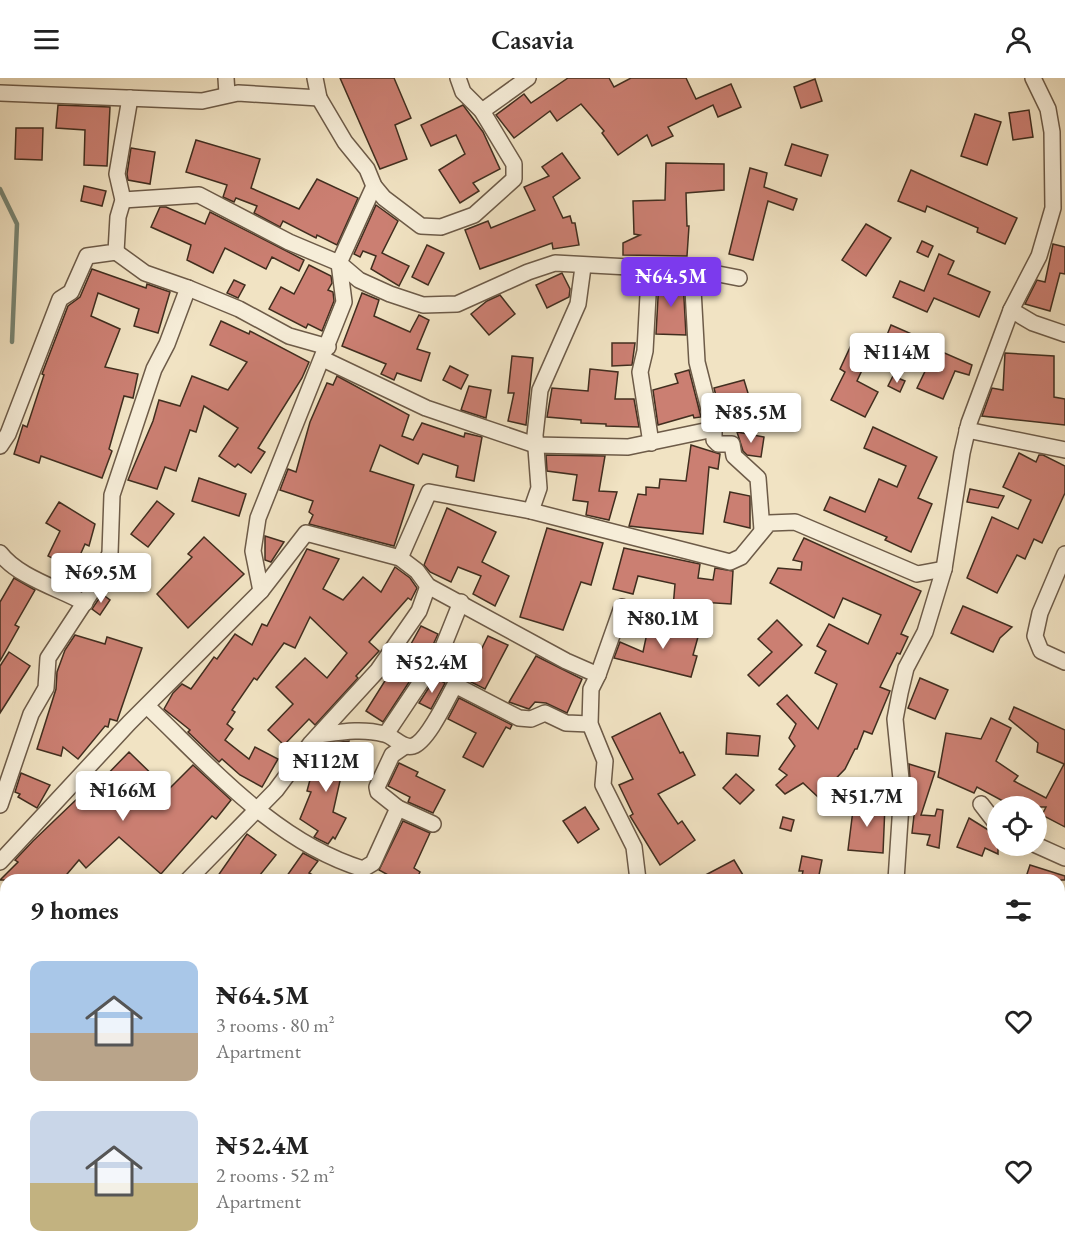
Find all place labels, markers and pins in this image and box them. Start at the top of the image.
pin: ₦64.5M [622,257,720,308]
pin: ₦114M [855,333,939,384]
pin: ₦85.5M [702,393,800,444]
pin: ₦69.5M [52,553,150,604]
pin: ₦80.1M [614,599,712,650]
pin: ₦52.4M [383,643,481,694]
pin: ₦112M [284,742,368,793]
pin: ₦166M [81,771,165,822]
pin: ₦51.7M [818,777,916,828]

